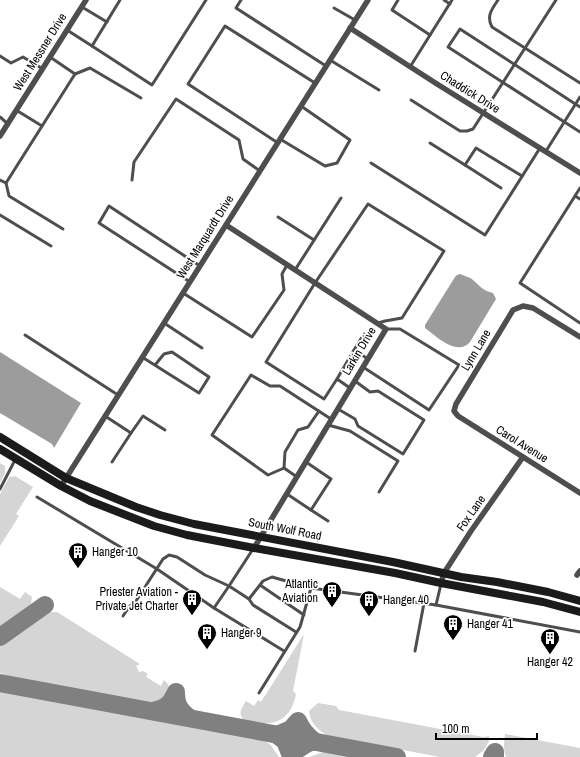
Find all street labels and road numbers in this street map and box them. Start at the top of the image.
street label: West Messner Drive [10,10,70,94]
street label: Chaddick Drive [437,67,503,117]
street label: West Marquardt Drive [173,192,237,282]
street label: Larkin Drive [338,324,380,378]
street label: Lynn Lane [457,326,495,374]
street label: Carol Avenue [493,422,551,466]
street label: Fox Lane [453,492,489,534]
street label: South Wolf Road [247,514,323,544]

